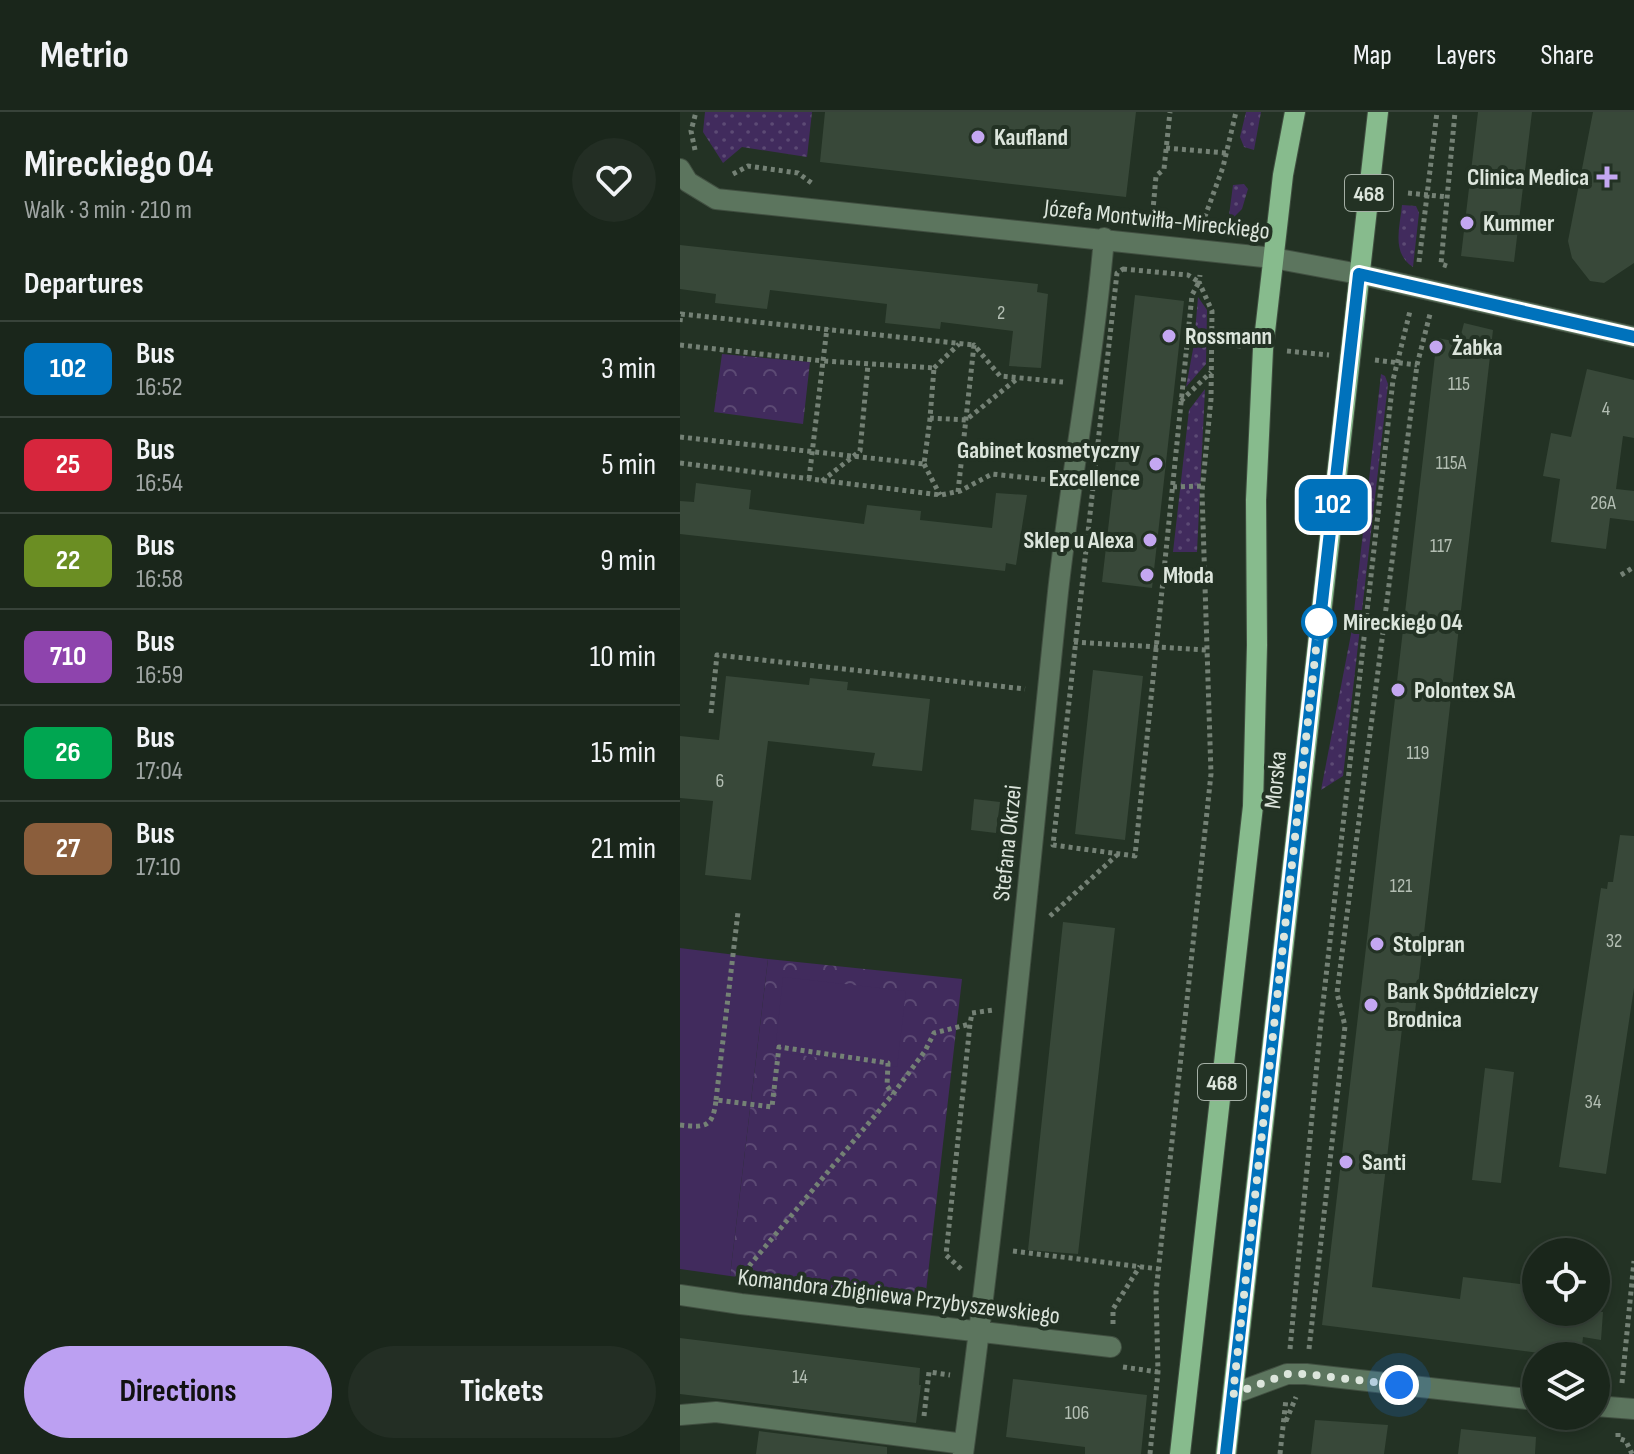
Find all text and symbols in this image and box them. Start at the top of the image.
text: Metrio [40,33,129,78]
text: Map [1353,39,1392,72]
text: Layers [1436,39,1496,72]
text: Share [1540,39,1594,72]
place label: Kaufland [994,123,1068,152]
marker: Kaufland [969,128,987,146]
button: heart [572,138,656,222]
text: Mireckiego 04 [24,142,213,187]
place label: Clinica Medica [1467,163,1589,192]
marker: Clinica Medica [1596,166,1618,188]
road number: 468 [1345,175,1393,211]
street label: Józefa Montwiłła-Mireckiego [1042,193,1271,246]
text: Walk · 3 min · 210 m [24,195,192,226]
place label: Kummer [1483,209,1555,238]
marker: Kummer [1458,214,1476,232]
text: Departures [24,266,144,302]
house number: 2 [997,301,1005,325]
place label: Rossmann [1185,322,1272,351]
marker: Rossmann [1160,327,1178,345]
place label: Żabka [1452,333,1503,362]
text: Bus [136,336,175,372]
marker: Żabka [1427,338,1445,356]
text: 3 min [601,351,656,387]
text: 102 [50,352,86,385]
text: 16:52 [136,372,183,403]
house number: 115 [1448,372,1470,396]
house number: 4 [1602,397,1610,421]
text: Bus [136,432,175,468]
place label: Gabinet kosmetyczny Excellence [957,436,1140,493]
text: 5 min [602,447,656,483]
text: 25 [56,448,80,481]
house number: 115A [1436,451,1467,475]
marker: Gabinet kosmetyczny Excellence [1147,455,1165,473]
text: 16:54 [136,468,183,499]
line badge: 102 [1287,479,1379,531]
text: 102 [1315,488,1351,521]
house number: 26A [1590,491,1616,515]
place label: Sklep u Alexa [1024,526,1134,555]
text: Bus [136,528,175,564]
marker: Sklep u Alexa [1141,531,1159,549]
house number: 117 [1430,534,1452,558]
text: 9 min [600,543,656,579]
text: 22 [56,544,80,577]
place label: Młoda [1163,561,1214,590]
text: 16:58 [136,564,183,595]
marker: Młoda [1138,566,1156,584]
marker: Mireckiego 04 [1302,605,1336,639]
place label: Mireckiego 04 [1343,608,1463,637]
text: Bus [136,624,175,660]
text: 10 min [590,639,656,675]
text: 710 [50,640,86,673]
text: 16:59 [136,660,183,691]
place label: Polontex SA [1414,676,1516,705]
marker: Polontex SA [1389,681,1407,699]
text: Bus [136,720,175,756]
text: 15 min [591,735,656,771]
text: 26 [55,736,81,769]
house number: 119 [1407,741,1429,765]
street label: Morska [1258,750,1293,810]
text: 17:04 [136,756,183,787]
house number: 6 [716,769,724,793]
street label: Stefana Okrzei [987,784,1028,903]
text: Bus [136,816,175,852]
text: 21 min [591,831,656,867]
text: 27 [56,832,80,865]
text: 17:10 [136,852,181,883]
house number: 121 [1390,874,1412,898]
house number: 32 [1606,929,1622,953]
place label: Stolpran [1393,930,1465,959]
marker: Stolpran [1368,935,1386,953]
place label: Bank Spółdzielczy Brodnica [1387,977,1539,1034]
marker: Bank Spółdzielczy Brodnica [1362,996,1380,1014]
road number: 468 [1198,1064,1246,1100]
house number: 34 [1585,1090,1601,1114]
place label: Santi [1362,1148,1406,1177]
marker: Santi [1337,1153,1355,1171]
map controls [1522,1238,1610,1430]
button: locate [1522,1238,1610,1326]
street label: Komandora Zbigniewa Przybyszewskiego [736,1262,1062,1331]
button: layers [1522,1342,1610,1430]
button: Directions [24,1346,332,1438]
button: Tickets [348,1346,656,1438]
house number: 14 [792,1365,808,1389]
your location [1379,1365,1419,1405]
house number: 106 [1065,1401,1089,1425]

